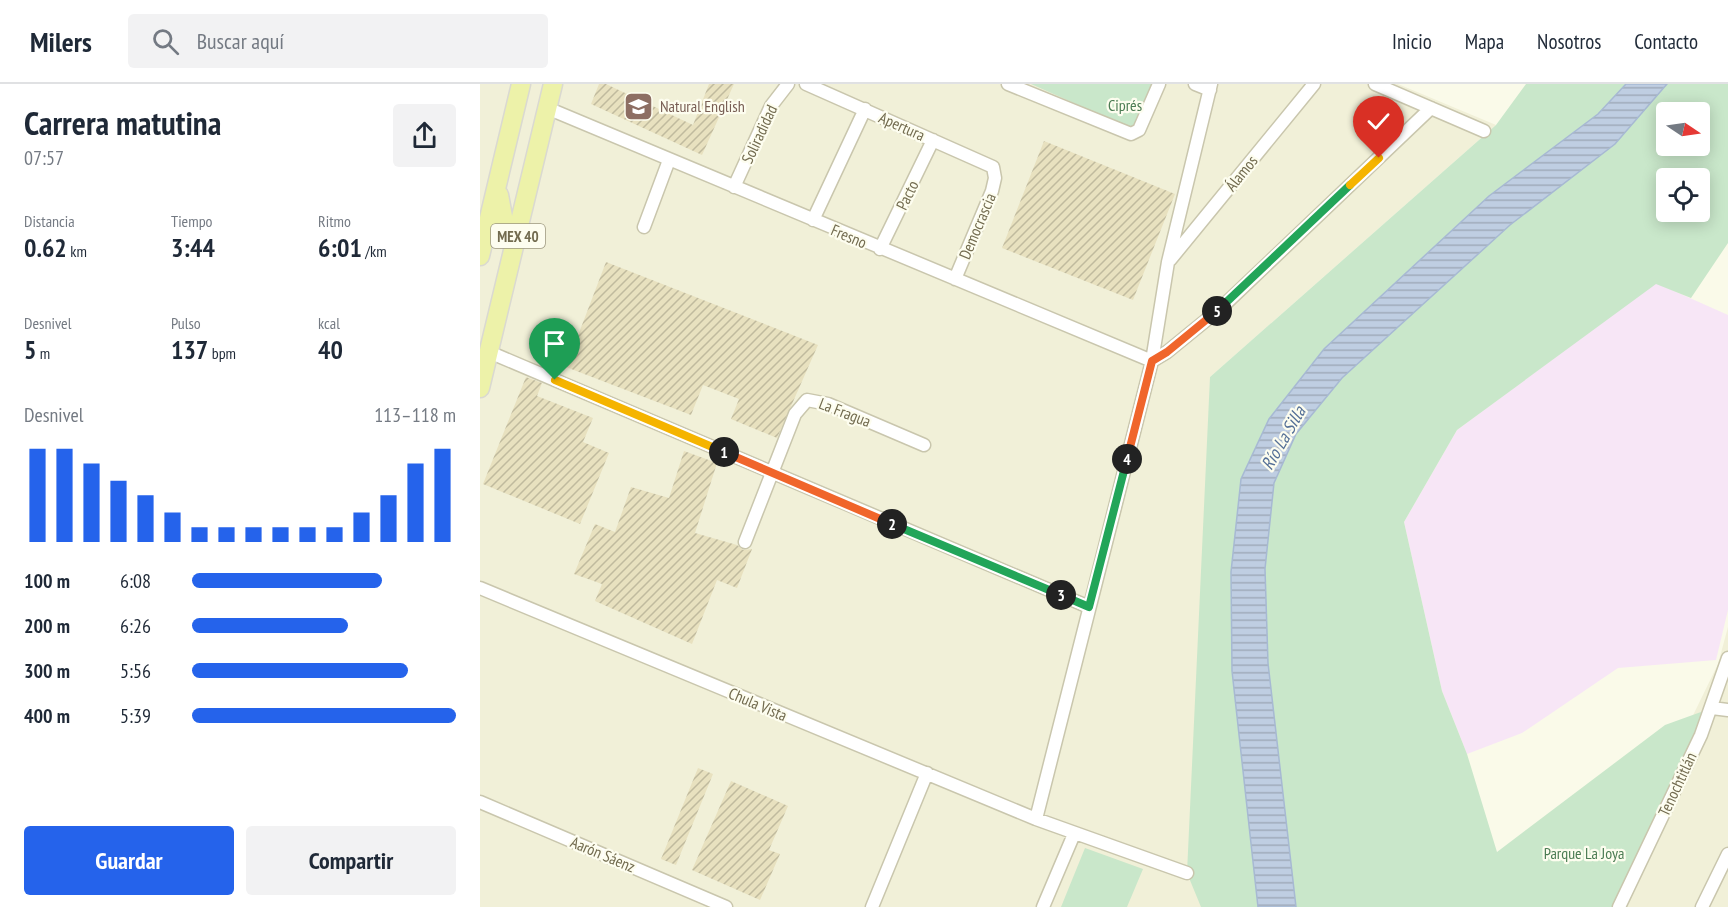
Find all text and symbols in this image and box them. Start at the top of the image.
search box [128,14,548,68]
text: Milers [30,23,92,60]
icon: search [149,25,182,58]
text: Buscar aquí [197,27,284,55]
text: Inicio [1392,28,1432,55]
text: Mapa [1465,28,1504,55]
text: Nosotros [1537,28,1601,55]
text: Contacto [1634,28,1698,55]
school or university icon: Natural English [623,90,655,122]
park label: Ciprés [1108,95,1142,115]
place label: Natural English [660,96,745,116]
pin [1353,96,1404,158]
text: Carrera matutina [24,101,221,144]
street label: Soliradidad [737,101,781,167]
north arrow [1656,102,1710,156]
map controls [1656,102,1710,222]
button: share [393,104,456,167]
icon: check [1362,105,1395,138]
street label: Apertura [876,107,928,145]
text: 07:57 [24,145,64,171]
street label: Álamos [1221,151,1261,195]
button: locate [1656,168,1710,222]
street label: Pacto [891,177,923,213]
street label: Democrascia [954,190,1000,262]
text: Distancia [24,211,75,231]
text: Tiempo [171,211,213,231]
text: Ritmo [318,211,351,231]
street label: Fresno [828,220,870,252]
road number: MEX 40 [491,224,545,248]
text: 0.62 [24,231,67,264]
text: 3:44 [171,231,215,264]
text: 6:01 [318,231,362,264]
text: km [67,241,87,261]
text: /km [362,241,387,261]
pin: 5 [1202,296,1232,326]
text: 5 [1213,301,1221,321]
text: Desnivel [24,313,71,333]
text: Pulso [171,313,201,333]
text: kcal [318,313,340,333]
pin [529,318,580,380]
icon: arrive [538,327,571,360]
text: 5 [24,333,36,366]
text: 137 [171,333,208,366]
text: 40 [318,333,343,366]
text: m [36,343,50,363]
text: bpm [208,343,236,363]
street label: La Fragua [816,393,874,431]
water label: Río La Silla [1256,401,1311,474]
text: Desnivel [24,402,83,428]
text: 113–118 m [374,402,456,428]
pin: 1 [709,437,739,467]
text: 1 [720,442,728,462]
pin: 4 [1112,444,1142,474]
text: 4 [1123,449,1131,469]
pin: 2 [877,509,907,539]
text: 2 [888,514,896,534]
text: 100 m [24,568,70,594]
text: 6:08 [120,568,151,594]
pin: 3 [1046,580,1076,610]
text: 3 [1057,585,1065,605]
text: 200 m [24,613,70,639]
text: 6:26 [120,613,151,639]
text: 300 m [24,658,70,684]
text: 5:56 [120,658,151,684]
street label: Chula Vista [726,683,790,725]
text: 400 m [24,703,70,729]
text: 5:39 [120,703,151,729]
street label: Tenochtitlán [1654,749,1700,819]
button: Guardar [24,826,234,895]
button: Compartir [246,826,456,895]
street label: Aarón Sáenz [568,831,639,877]
park label: Parque La Joya [1544,843,1624,863]

